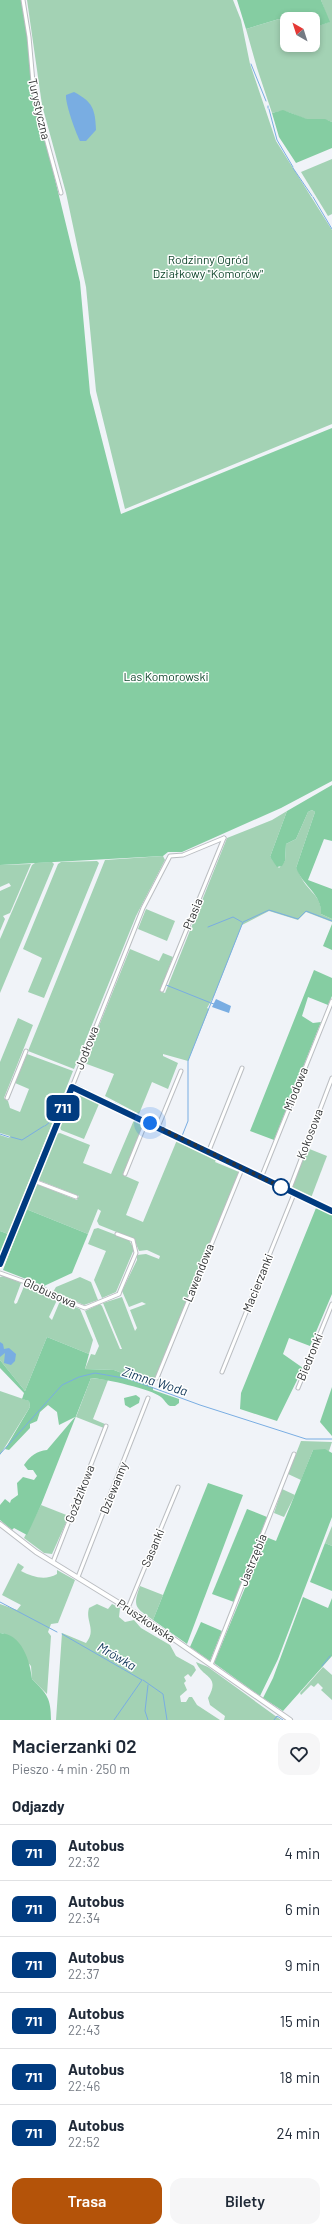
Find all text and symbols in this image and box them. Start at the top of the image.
north arrow [280,12,320,52]
map controls [280,12,320,52]
street label: Turystyczna [26,77,54,141]
park label: Rodzinny Ogród Działkowy "Komorów" [153,252,263,280]
park label: Las Komorowski [124,669,208,683]
street label: Ptasia [179,896,205,931]
street label: Jodłowa [71,1024,101,1071]
street label: Miodowa [280,1065,310,1112]
line badge: 711 [40,1095,86,1121]
text: 711 [54,1099,72,1116]
street label: Kokosowa [293,1107,325,1161]
your location [140,1113,160,1133]
unlabelled marker [272,1178,290,1196]
street label: Lawendowa [180,1241,216,1304]
street label: Macierzanki [239,1251,275,1314]
street label: Globusowa [22,1274,79,1310]
street label: Biedronki [293,1331,325,1382]
water label: Zimna Woda [120,1363,190,1399]
street label: Dziewanny [96,1459,130,1516]
street label: Goździkowa [62,1463,97,1525]
street label: Sasanki [138,1526,166,1569]
street label: Jastrzębia [235,1531,269,1588]
street label: Pruszkowska [115,1596,178,1645]
water label: Mrówka [95,1639,139,1674]
button: heart [278,1733,320,1775]
text: Macierzanki 02 [12,1734,137,1757]
text: Pieszo · 4 min · 250 m [12,1761,130,1777]
text: Odjazdy [12,1797,64,1815]
text: Autobus [68,1836,124,1854]
text: 711 [25,1844,43,1861]
text: 4 min [284,1844,320,1862]
text: 22:32 [68,1854,100,1870]
text: Autobus [68,1892,124,1910]
text: 711 [25,1900,43,1917]
text: 6 min [285,1900,320,1918]
text: 22:34 [68,1910,100,1926]
text: Autobus [68,1948,124,1966]
text: 711 [25,1956,43,1973]
text: 9 min [285,1956,320,1974]
text: 22:37 [68,1966,99,1982]
text: Autobus [68,2004,124,2022]
text: 711 [25,2012,43,2029]
text: 15 min [280,2012,320,2030]
text: 22:43 [68,2022,100,2038]
text: Autobus [68,2060,124,2078]
text: 711 [25,2068,43,2085]
text: 18 min [280,2068,320,2086]
text: 22:46 [68,2078,100,2094]
text: Autobus [68,2116,124,2134]
text: 711 [25,2124,43,2141]
text: 24 min [276,2124,320,2142]
text: 22:52 [68,2134,100,2150]
button: Trasa [12,2178,162,2224]
button: Bilety [170,2178,320,2224]

